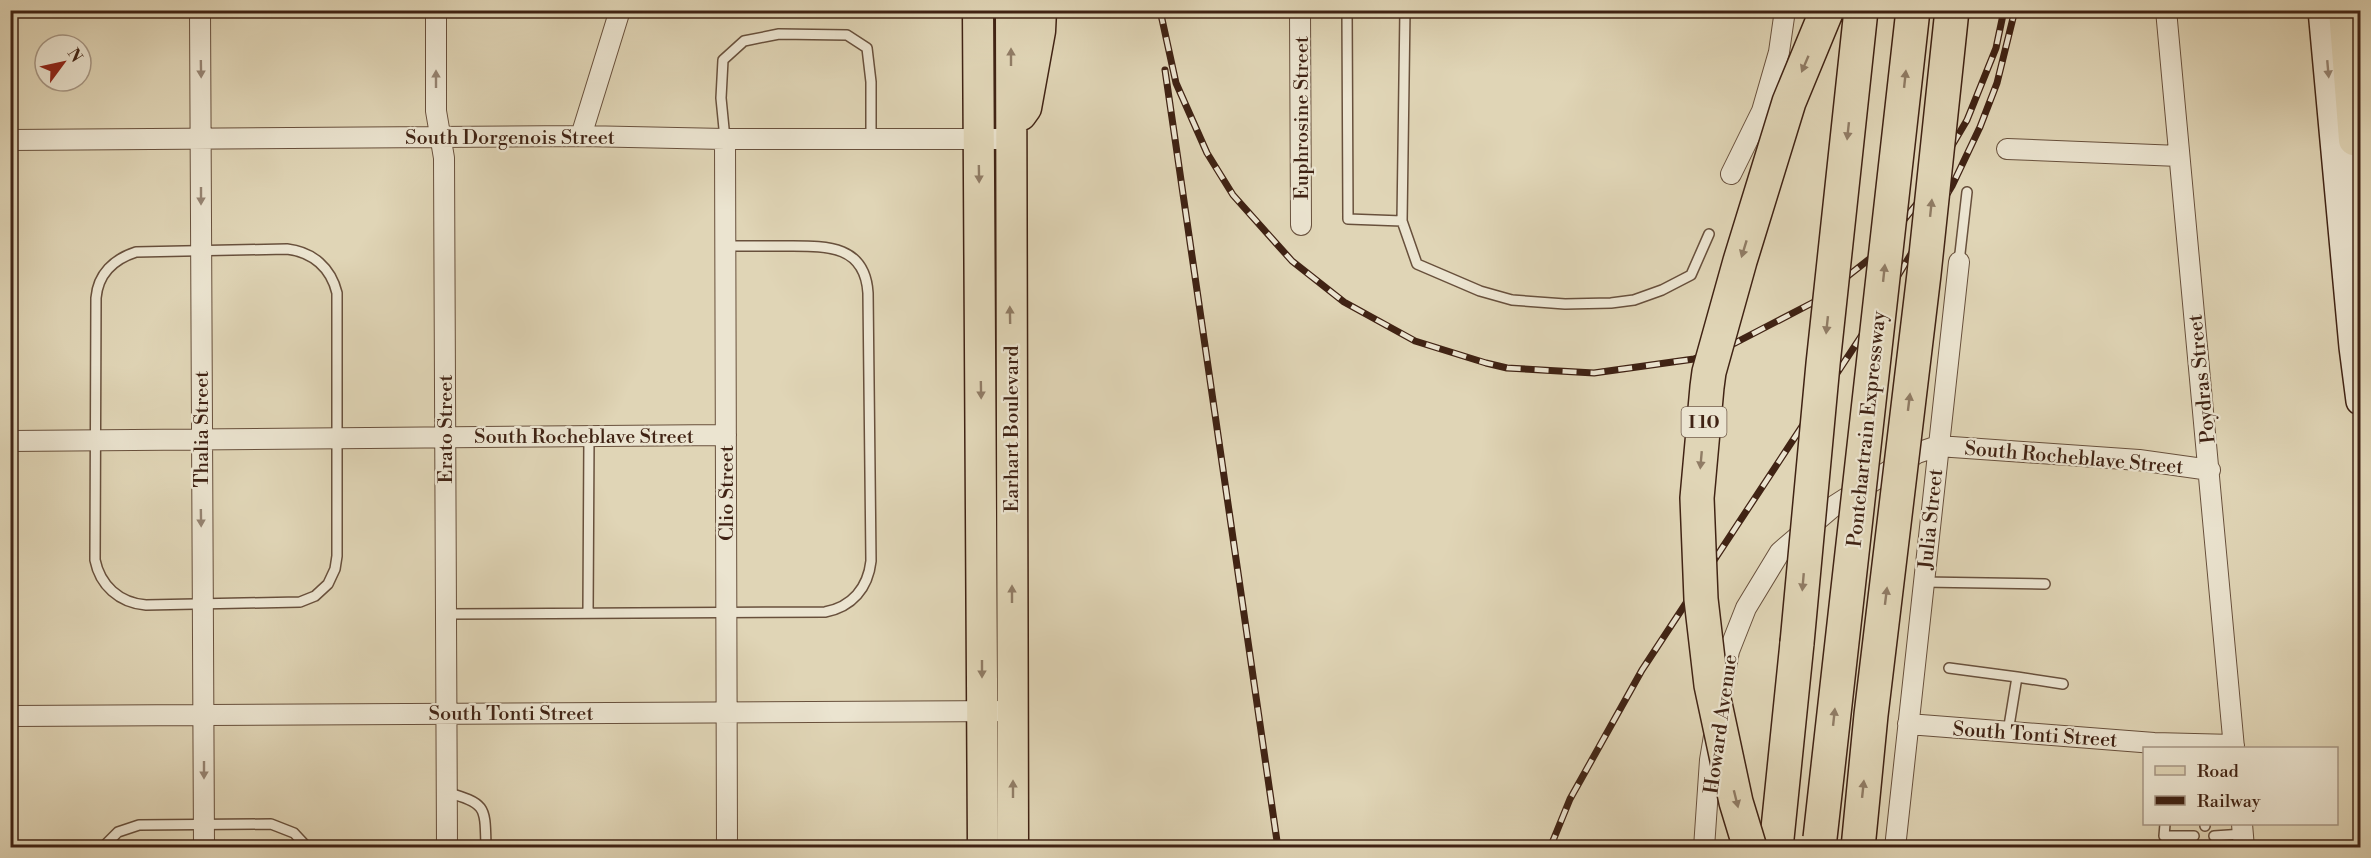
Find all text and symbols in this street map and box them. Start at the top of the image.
north arrow [33,33,93,93]
street label: Euphrosine Street [1290,36,1315,200]
text: N [63,45,87,66]
one-way arrow [1006,48,1016,67]
one-way arrow [1800,56,1810,74]
one-way arrow [196,59,206,78]
one-way arrow [2323,59,2332,78]
one-way arrow [431,69,441,88]
one-way arrow [1900,70,1910,89]
one-way arrow [1843,122,1853,141]
street label: South Dorgenois Street [405,126,615,151]
one-way arrow [974,164,984,183]
one-way arrow [196,187,206,206]
one-way arrow [1926,199,1936,218]
one-way arrow [1738,241,1748,259]
one-way arrow [1879,263,1888,282]
one-way arrow [1005,306,1015,325]
street label: Pontchartrain Expressway [1843,309,1892,549]
street label: Poydras Street [2183,313,2222,445]
one-way arrow [1823,316,1832,335]
street label: Earhart Boulevard [1000,345,1025,513]
street label: Thalia Street [190,371,215,487]
street label: Erato Street [434,374,459,484]
one-way arrow [977,380,986,399]
one-way arrow [1904,392,1914,411]
road number: I 10 [1682,407,1726,437]
street label: South Rocheblave Street [474,425,694,450]
street label: South Rocheblave Street [1963,436,2184,481]
street label: Clio Street [715,445,740,541]
one-way arrow [1696,451,1706,470]
street label: Julia Street [1914,468,1949,572]
one-way arrow [197,509,206,528]
one-way arrow [1798,573,1808,592]
one-way arrow [1007,585,1017,604]
one-way arrow [1881,586,1891,605]
street label: Howard Avenue [1699,653,1744,796]
one-way arrow [977,659,987,678]
street label: South Tonti Street [428,702,594,727]
one-way arrow [1829,708,1839,727]
street label: South Tonti Street [1952,717,2118,754]
legend [2143,747,2338,825]
one-way arrow [199,760,209,779]
text: Road [2197,760,2240,783]
one-way arrow [1008,780,1018,799]
one-way arrow [1859,780,1868,799]
one-way arrow [1731,790,1741,808]
text: Railway [2197,790,2261,813]

